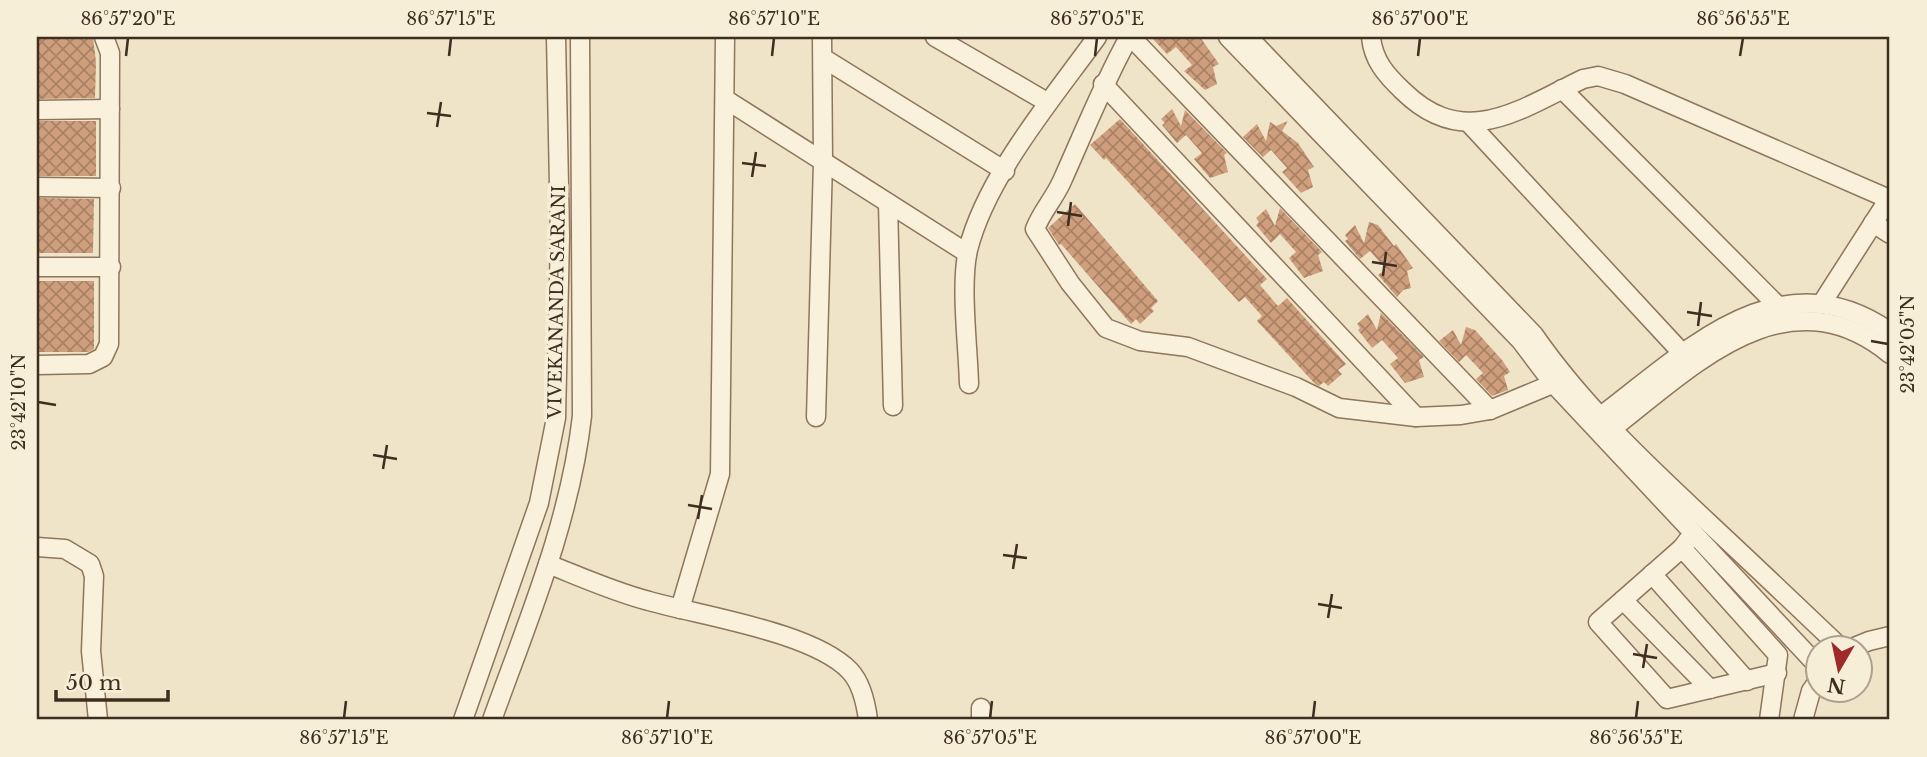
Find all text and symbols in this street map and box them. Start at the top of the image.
text: 86°57'20"E [80,8,176,30]
text: 86°57'15"E [406,8,496,30]
text: 86°57'10"E [728,8,820,30]
text: 86°57'05"E [1050,8,1144,30]
text: 86°57'00"E [1372,8,1468,30]
text: 86°56'55"E [1696,8,1790,30]
street label: VIVEKANANDA SARANI [544,185,570,420]
text: 23°42'05"N [1897,294,1919,394]
text: 23°42'10"N [8,354,30,450]
north arrow [1804,634,1874,704]
scale bar [56,659,168,703]
text: 50 m [66,670,122,696]
text: N [1826,673,1847,698]
text: 86°57'15"E [299,727,389,749]
text: 86°57'10"E [621,727,713,749]
text: 86°57'05"E [943,727,1037,749]
text: 86°57'00"E [1265,727,1361,749]
text: 86°56'55"E [1589,727,1683,749]

